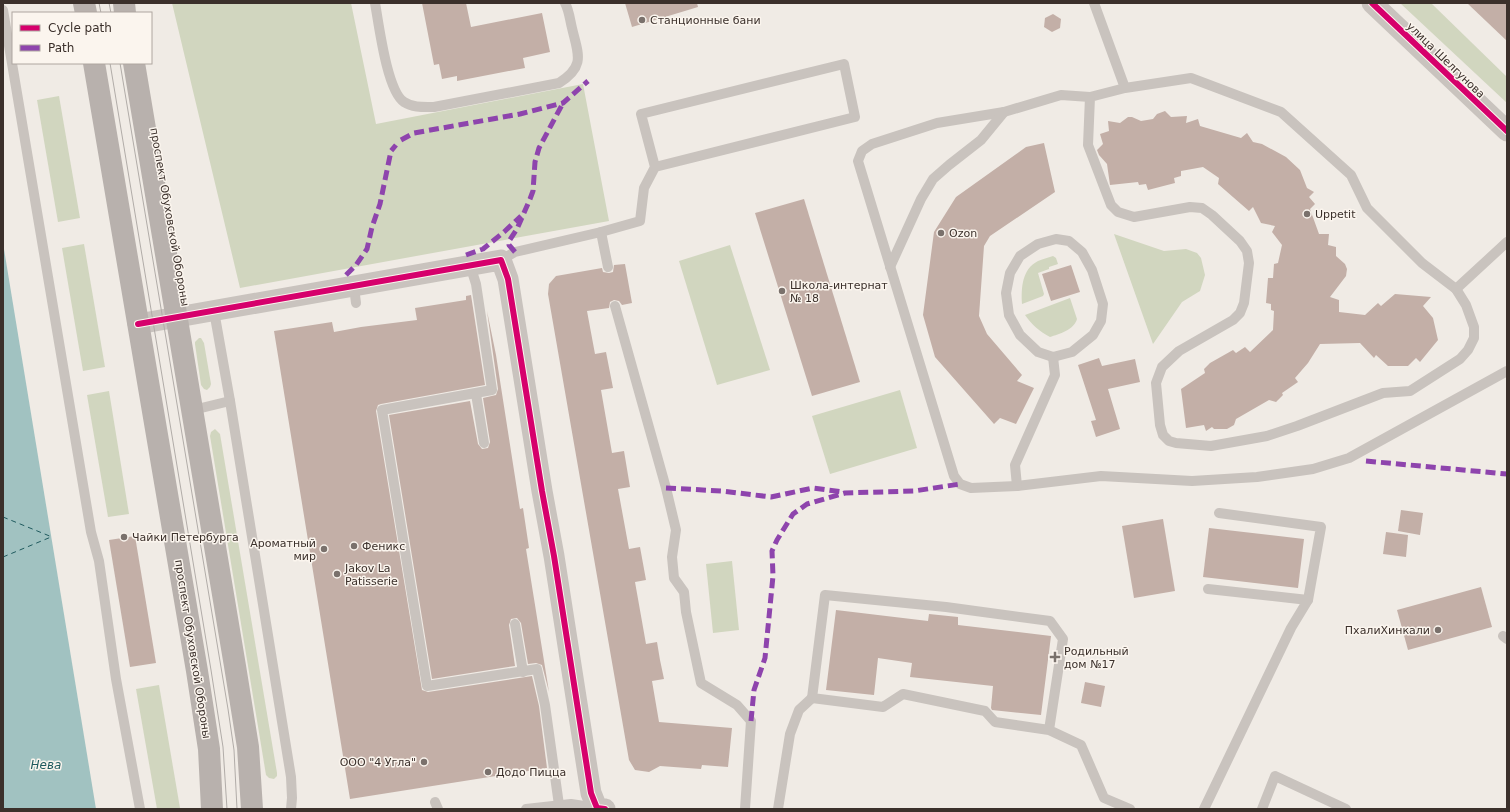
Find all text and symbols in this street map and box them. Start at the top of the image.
legend [12,12,152,64]
place label: Станционные бани [650,14,761,27]
marker: Станционные бани [637,15,647,25]
street label: улица Шелгунова [1404,20,1487,101]
text: Cycle path [48,21,112,35]
text: Path [48,41,74,55]
street label: проспект Обуховской Обороны [147,127,192,307]
place label: Uppetit [1315,208,1356,221]
marker: Uppetit [1302,209,1312,219]
place label: Ozon [949,227,977,240]
marker: Ozon [936,228,946,238]
place label: Школа-интернат № 18 [790,279,888,305]
marker: Школа-интернат № 18 [777,286,787,296]
place label: Чайки Петербурга [132,531,239,544]
marker: Чайки Петербурга [119,532,129,542]
place label: Ароматный мир [250,537,316,563]
place label: Феникс [362,540,405,553]
marker: Феникс [349,541,359,551]
marker: Ароматный мир [319,544,329,554]
street label: проспект Обуховской Обороны [172,559,213,739]
place label: Jakov La Patisserie [344,562,398,588]
marker: Jakov La Patisserie [332,569,342,579]
place label: ПхалиХинкали [1345,624,1430,637]
marker: ПхалиХинкали [1433,625,1443,635]
place label: Родильный дом №17 [1064,645,1129,671]
marker: Родильный дом №17 [1049,651,1061,663]
place label: ООО "4 Угла" [340,756,416,769]
marker: ООО "4 Угла" [419,757,429,767]
water label: Нева [31,758,61,772]
place label: Додо Пицца [496,766,566,779]
marker: Додо Пицца [483,767,493,777]

